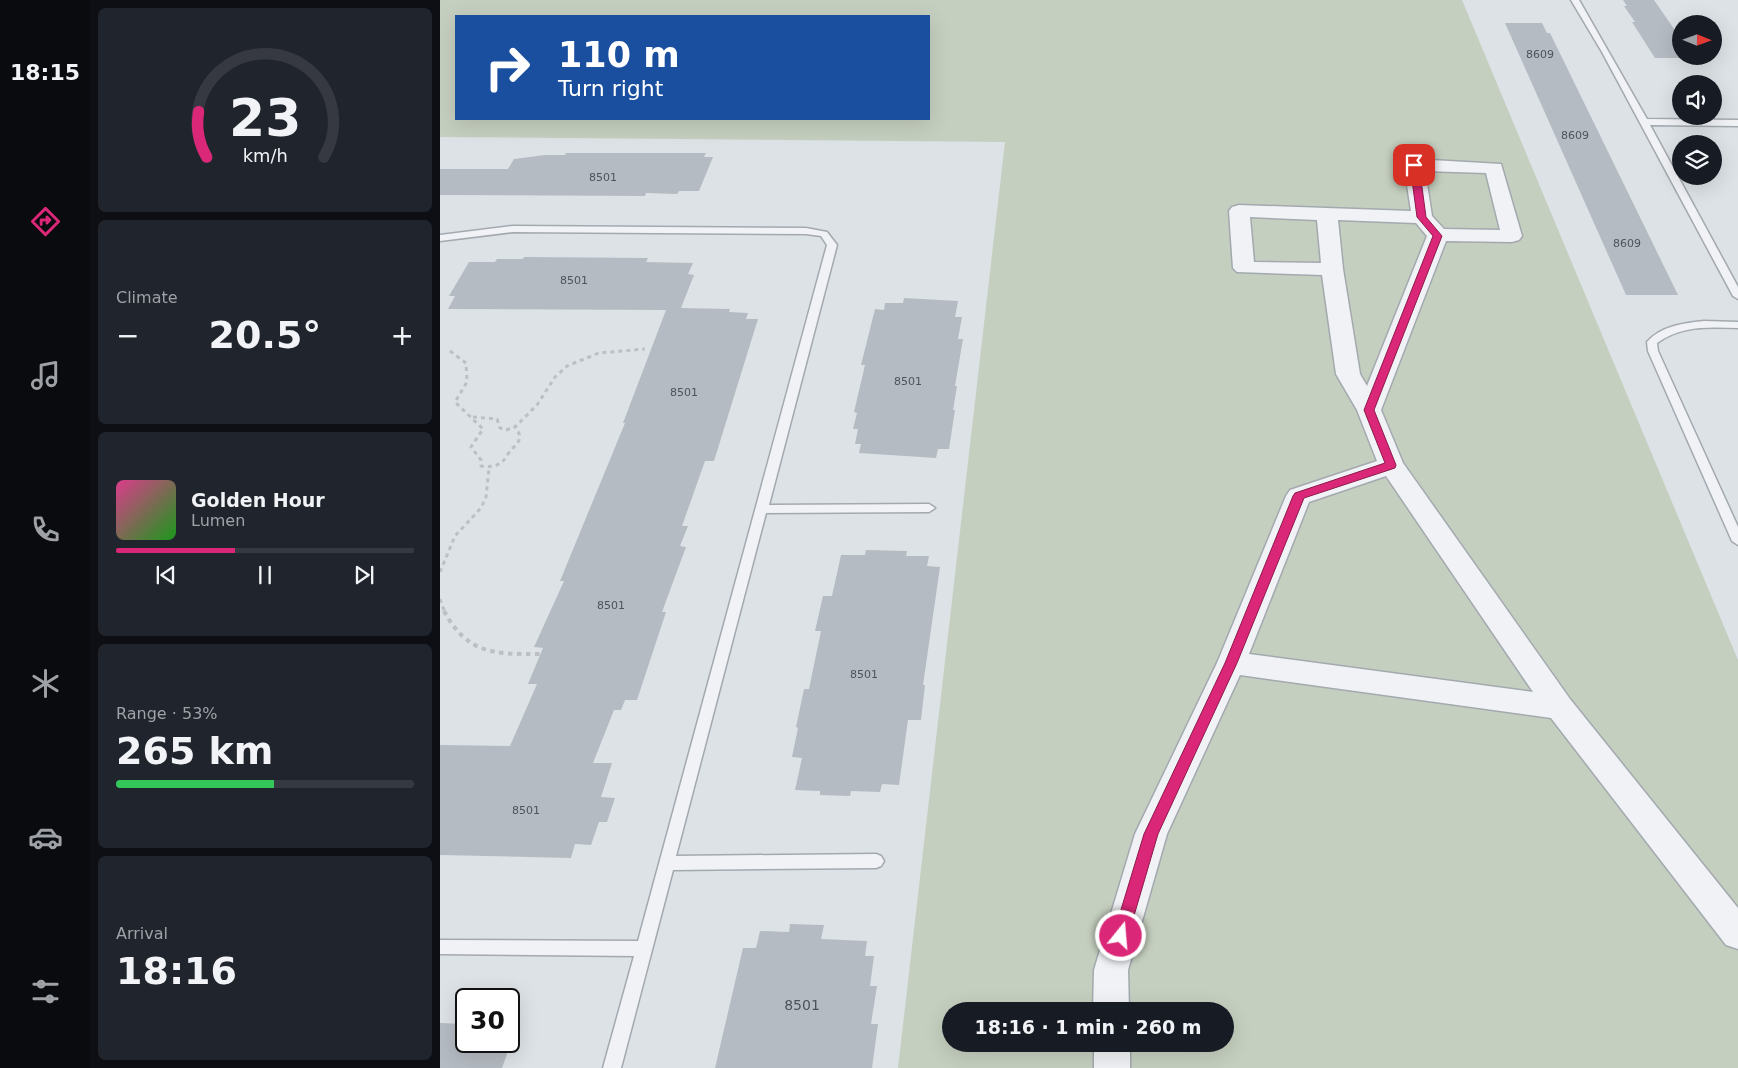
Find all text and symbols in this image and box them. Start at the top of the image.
north arrow [1672,15,1722,65]
map controls [1672,15,1722,185]
icon: right [475,35,540,100]
text: 110 m [558,35,680,75]
house number: 8609 [1526,48,1554,61]
text: 18:15 [10,60,80,85]
button: sound [1672,75,1722,125]
text: Turn right [558,76,663,101]
text: 23 [229,88,301,148]
house number: 8609 [1561,129,1589,142]
button: layers [1672,135,1722,185]
pin [1393,144,1435,186]
text: km/h [242,145,288,166]
icon: arrive [1400,151,1428,179]
house number: 8501 [589,171,617,184]
icon: directions [28,204,63,239]
house number: 8609 [1613,237,1641,250]
house number: 8501 [560,274,588,287]
text: Climate [116,288,178,307]
text: 20.5° [209,313,321,357]
text: − [116,319,139,352]
text: + [391,319,414,352]
icon: music [28,358,63,393]
house number: 8501 [894,375,922,388]
house number: 8501 [670,386,698,399]
text: Golden Hour [191,489,325,511]
text: Lumen [191,511,245,530]
icon: phone [28,512,63,547]
icon: previous [152,561,180,589]
icon: pause [251,561,279,589]
icon: next [350,561,378,589]
house number: 8501 [597,599,625,612]
icon: climate [28,666,63,701]
house number: 8501 [850,668,878,681]
text: Range · 53% [116,704,218,723]
text: 265 km [116,729,273,773]
house number: 8501 [512,804,540,817]
icon: car [28,820,63,855]
position arrow [1094,909,1146,961]
text: Arrival [116,924,168,943]
text: 18:16 [116,949,237,993]
icon: filters [28,974,63,1009]
speed limit sign: 30 [455,988,520,1053]
house number: 8501 [784,997,820,1013]
text: 18:16 · 1 min · 260 m [974,1016,1202,1038]

